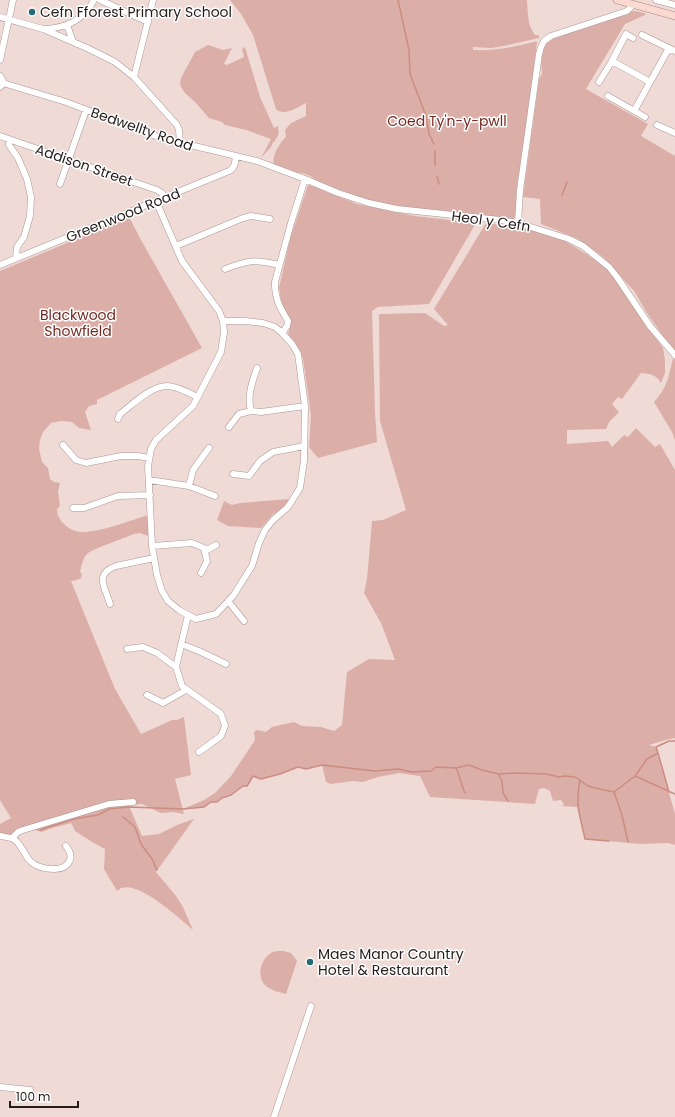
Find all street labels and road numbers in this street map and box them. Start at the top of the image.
street label: Bedwellty Road [88,102,196,156]
street label: Addison Street [33,139,135,191]
street label: Greenwood Road [63,183,183,247]
street label: Heol y Cefn [450,206,532,236]

